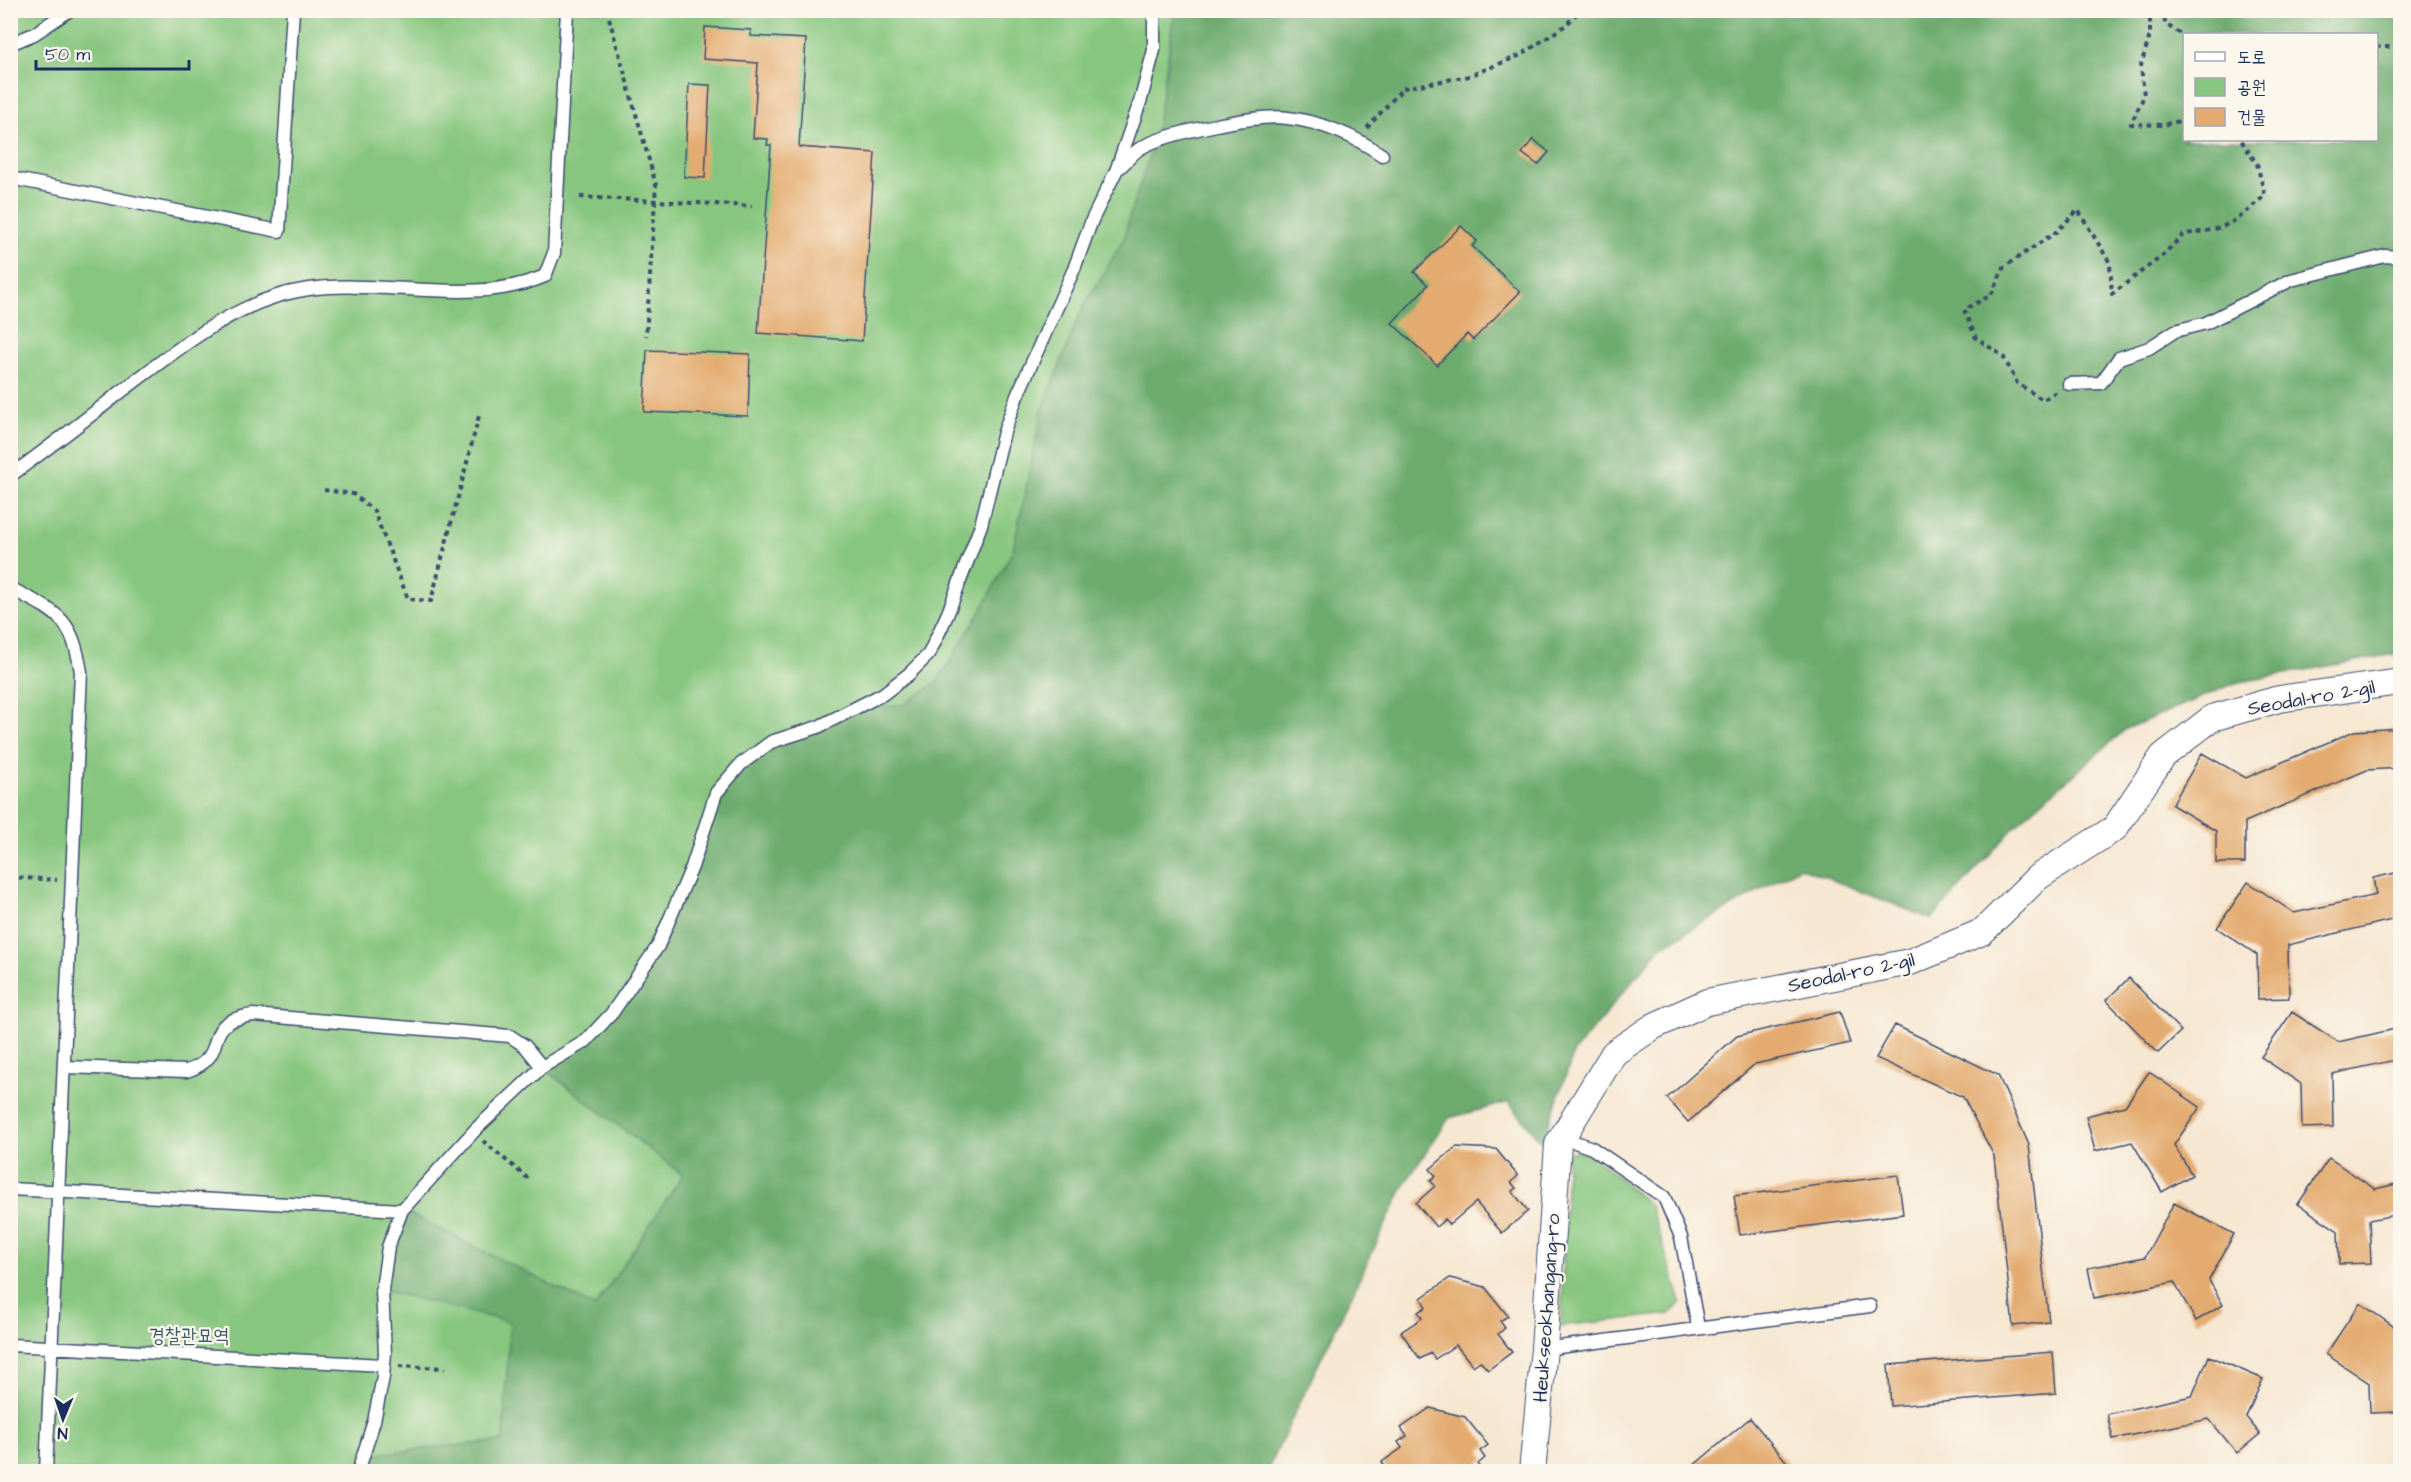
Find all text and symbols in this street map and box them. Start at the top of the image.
scale bar [36,33,189,71]
legend [2183,33,2378,141]
text: 50 m [45,42,90,67]
text: 도로 [2237,45,2266,70]
text: 공원 [2237,75,2266,100]
text: 건물 [2237,105,2266,130]
street label: Seodal-ro 2-gil [2245,673,2377,724]
street label: Seodal-ro 2-gil [1785,946,1917,1001]
street label: Heukseokhangang-ro [1526,1213,1569,1403]
park label: 경찰관묘역 [149,1322,229,1350]
north arrow [33,1389,93,1449]
text: N [57,1422,68,1444]

